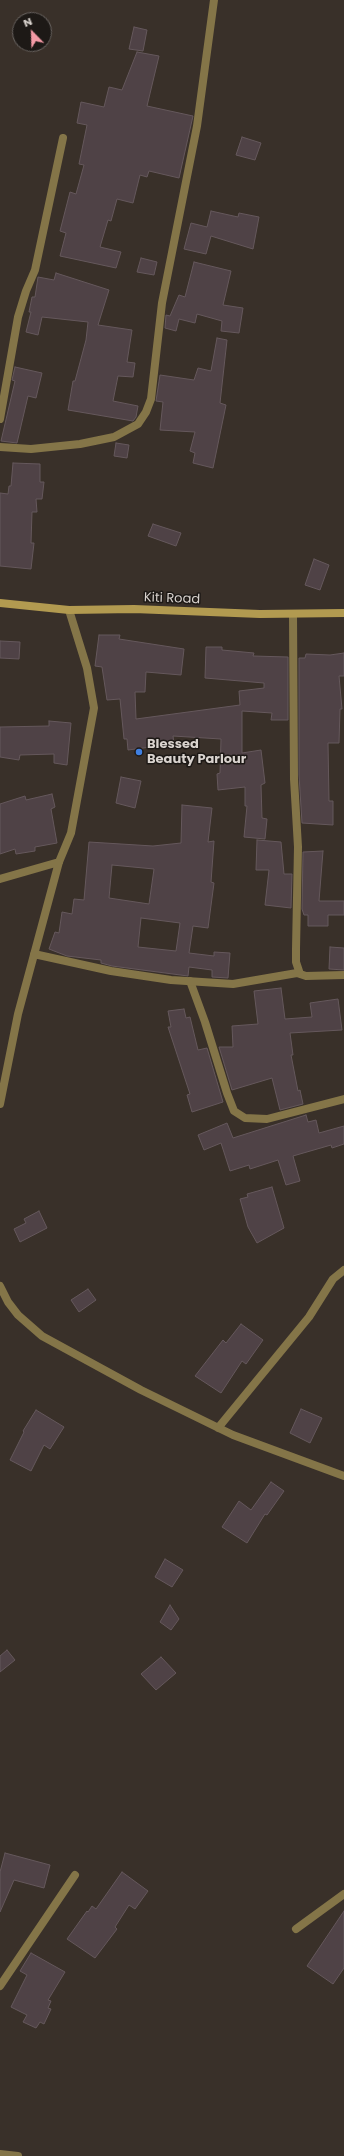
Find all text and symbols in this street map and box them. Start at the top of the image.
north arrow [12,12,52,52]
text: N [21,13,35,31]
street label: Kiti Road [144,590,200,608]
place label: Blessed Beauty Parlour [147,737,246,768]
marker: Blessed Beauty Parlour [134,747,144,757]

